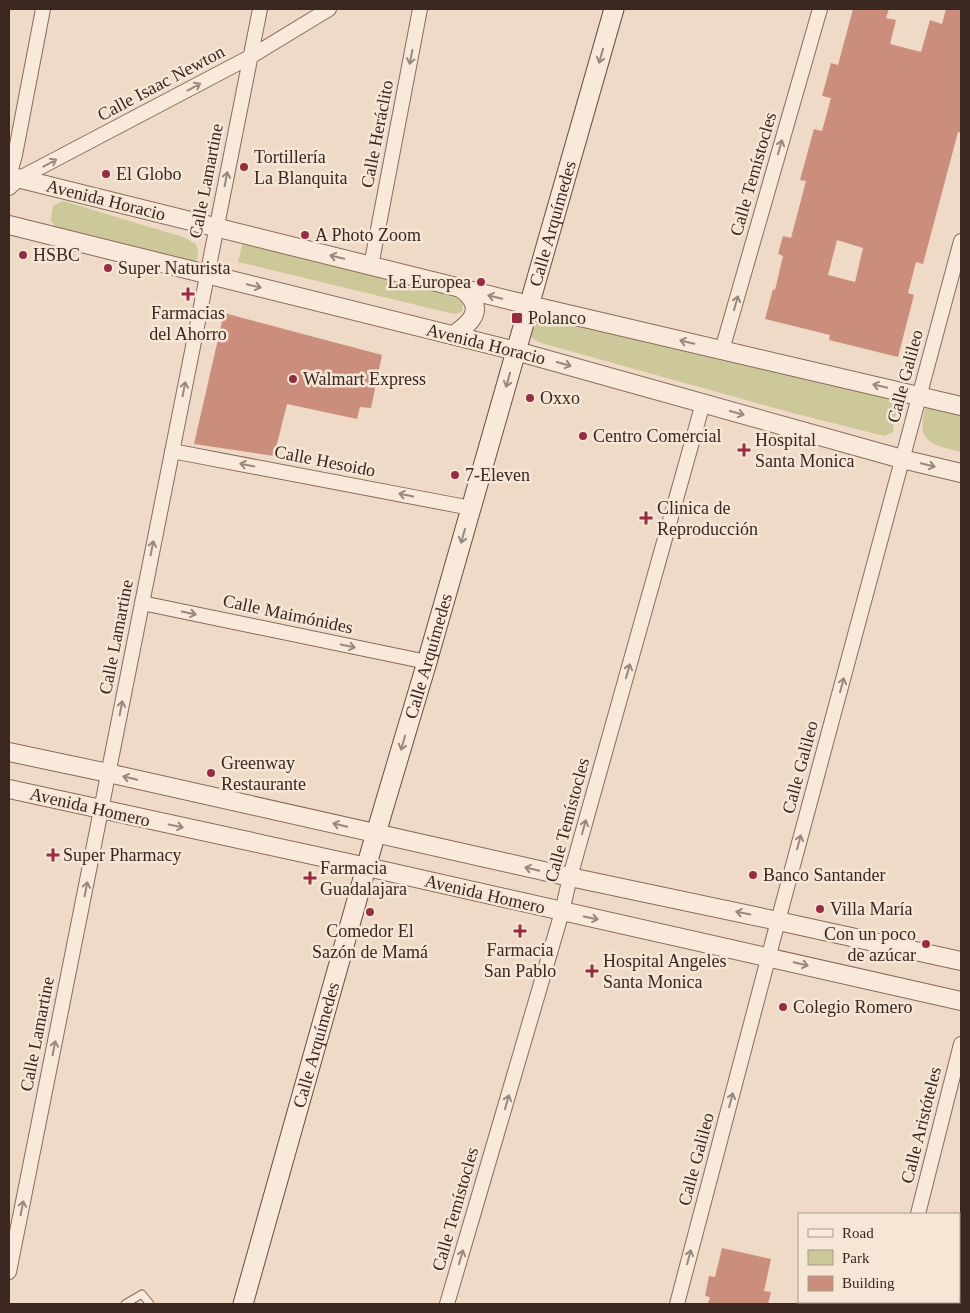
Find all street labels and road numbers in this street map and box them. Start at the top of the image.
street label: Calle Isaac Newton [94,41,228,125]
street label: Calle Heráclito [357,78,397,190]
street label: Calle Temístocles [726,110,780,238]
street label: Calle Lamartine [185,122,227,240]
street label: Calle Arquímedes [525,158,580,289]
street label: Avenida Horacio [44,176,168,224]
street label: Avenida Horacio [424,320,548,368]
street label: Calle Galileo [883,327,927,425]
street label: Calle Hesoido [273,441,377,481]
street label: Calle Lamartine [95,578,137,696]
street label: Calle Maimónides [221,590,355,638]
street label: Calle Arquímedes [401,591,456,721]
street label: Calle Galileo [778,718,822,816]
street label: Calle Temístocles [541,756,593,884]
street label: Avenida Homero [28,783,152,831]
street label: Avenida Homero [423,870,547,918]
street label: Calle Lamartine [16,975,58,1093]
street label: Calle Arquímedes [289,980,343,1110]
street label: Calle Aristóteles [897,1065,945,1185]
street label: Calle Galileo [674,1110,718,1208]
street label: Calle Temístocles [428,1145,482,1273]

